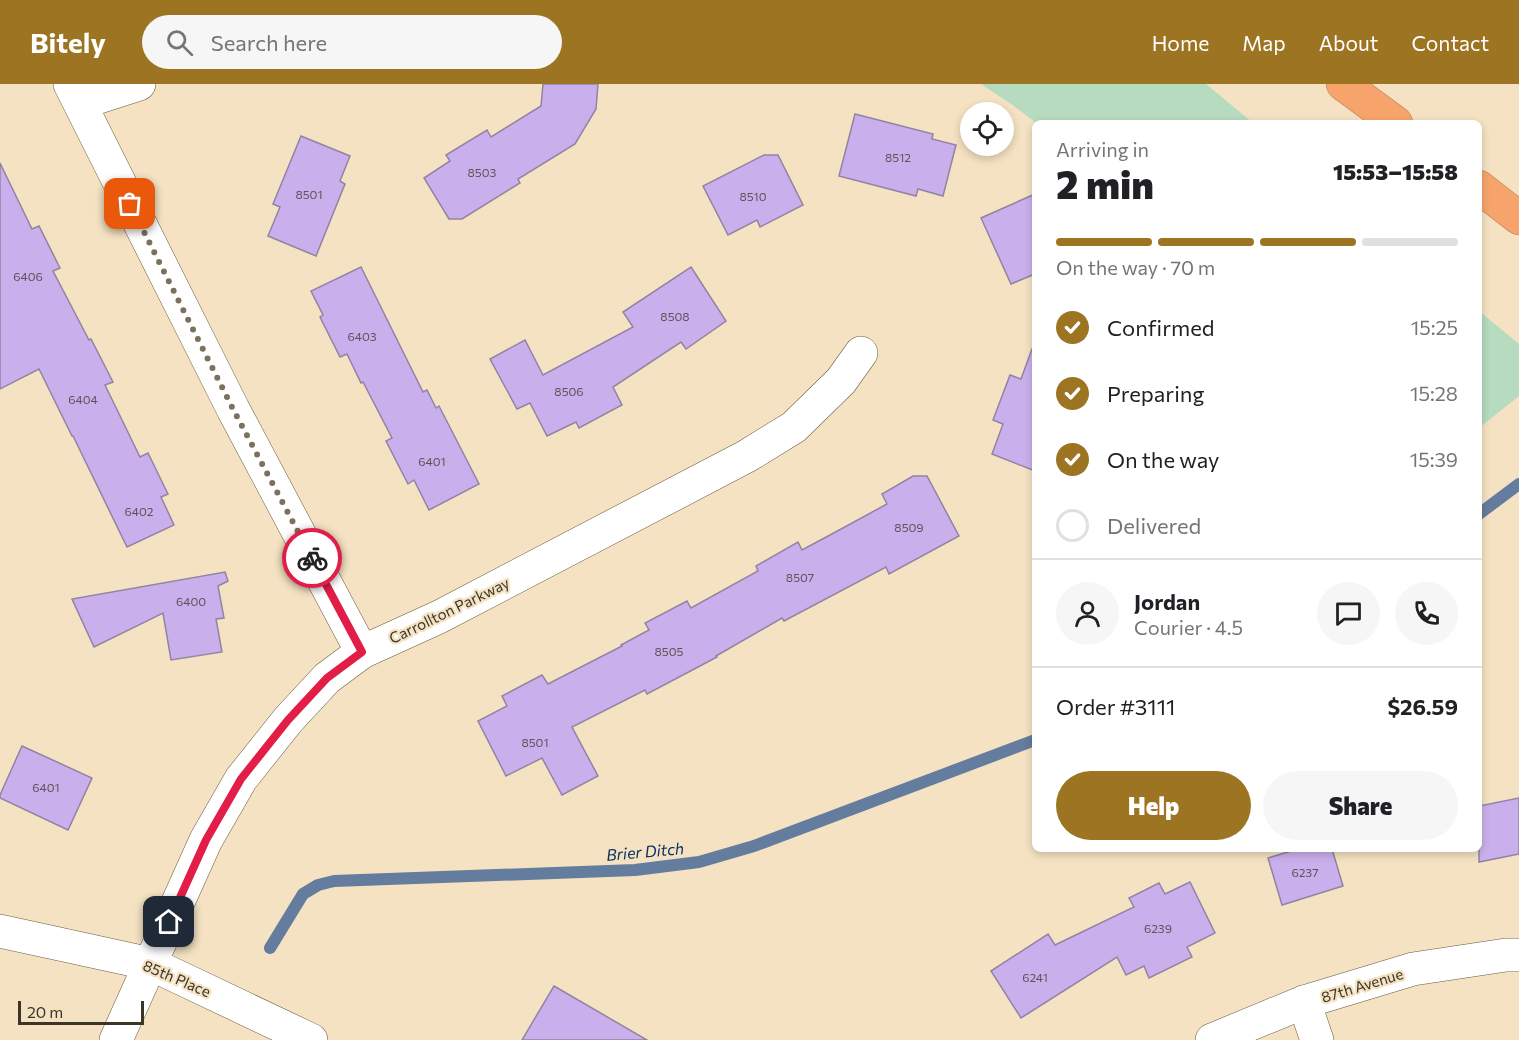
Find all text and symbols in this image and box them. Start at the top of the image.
search box [142,15,562,69]
text: Bitely [30,25,106,59]
icon: search [163,26,196,59]
text: Search here [211,29,327,56]
text: Home [1152,30,1209,55]
text: Map [1242,30,1286,55]
text: About [1319,30,1378,55]
text: Contact [1411,30,1489,55]
map controls [960,102,1014,156]
button: locate [960,102,1014,156]
text: Arriving in [1056,137,1149,161]
house number: 8512 [885,150,911,164]
text: 15:53–15:58 [1333,158,1458,185]
text: 2 min [1056,159,1154,207]
house number: 8503 [468,165,497,179]
pin [104,178,155,229]
icon: bag [113,187,146,220]
house number: 8501 [295,187,323,201]
house number: 8510 [739,189,767,203]
text: On the way · 70 m [1056,255,1215,279]
house number: 6406 [13,269,43,283]
house number: 8508 [660,309,690,323]
icon: check [1056,311,1089,344]
text: Confirmed [1107,314,1214,341]
text: 15:25 [1411,315,1458,339]
house number: 6403 [347,329,377,343]
icon: check [1056,377,1089,410]
text: Preparing [1107,380,1204,407]
text: 15:28 [1410,381,1458,405]
house number: 8506 [554,384,584,398]
house number: 6404 [68,392,98,406]
icon: check [1056,443,1089,476]
text: On the way [1107,446,1219,473]
text: 15:39 [1410,447,1458,471]
house number: 6401 [418,454,446,468]
house number: 6402 [125,504,154,518]
text: Delivered [1107,512,1201,539]
house number: 8509 [894,520,924,534]
courier [282,528,342,588]
icon: bike [296,542,329,575]
house number: 8507 [786,570,814,584]
street label: Carrollton Parkway [386,573,512,647]
button: person [1056,582,1119,645]
button: chat [1317,582,1380,645]
button: phone [1395,582,1458,645]
text: Jordan [1134,588,1200,615]
house number: 6400 [176,594,206,608]
text: Courier · 4.5 [1134,615,1243,639]
house number: 8505 [655,644,684,658]
text: Order #3111 [1056,693,1176,720]
text: $26.59 [1387,693,1458,720]
house number: 8501 [521,735,549,749]
button: Help [1056,771,1251,840]
button: Share [1263,771,1458,840]
house number: 6401 [32,780,60,794]
water label: Brier Ditch [605,838,685,864]
house number: 6237 [1291,865,1319,879]
pin [143,896,194,947]
icon: home [152,905,185,938]
house number: 6239 [1144,921,1172,935]
street label: 85th Place [140,956,214,1000]
street label: 87th Avenue [1319,964,1405,1006]
house number: 6241 [1022,970,1048,984]
scale bar [18,998,144,1026]
text: 20 m [27,1002,63,1021]

